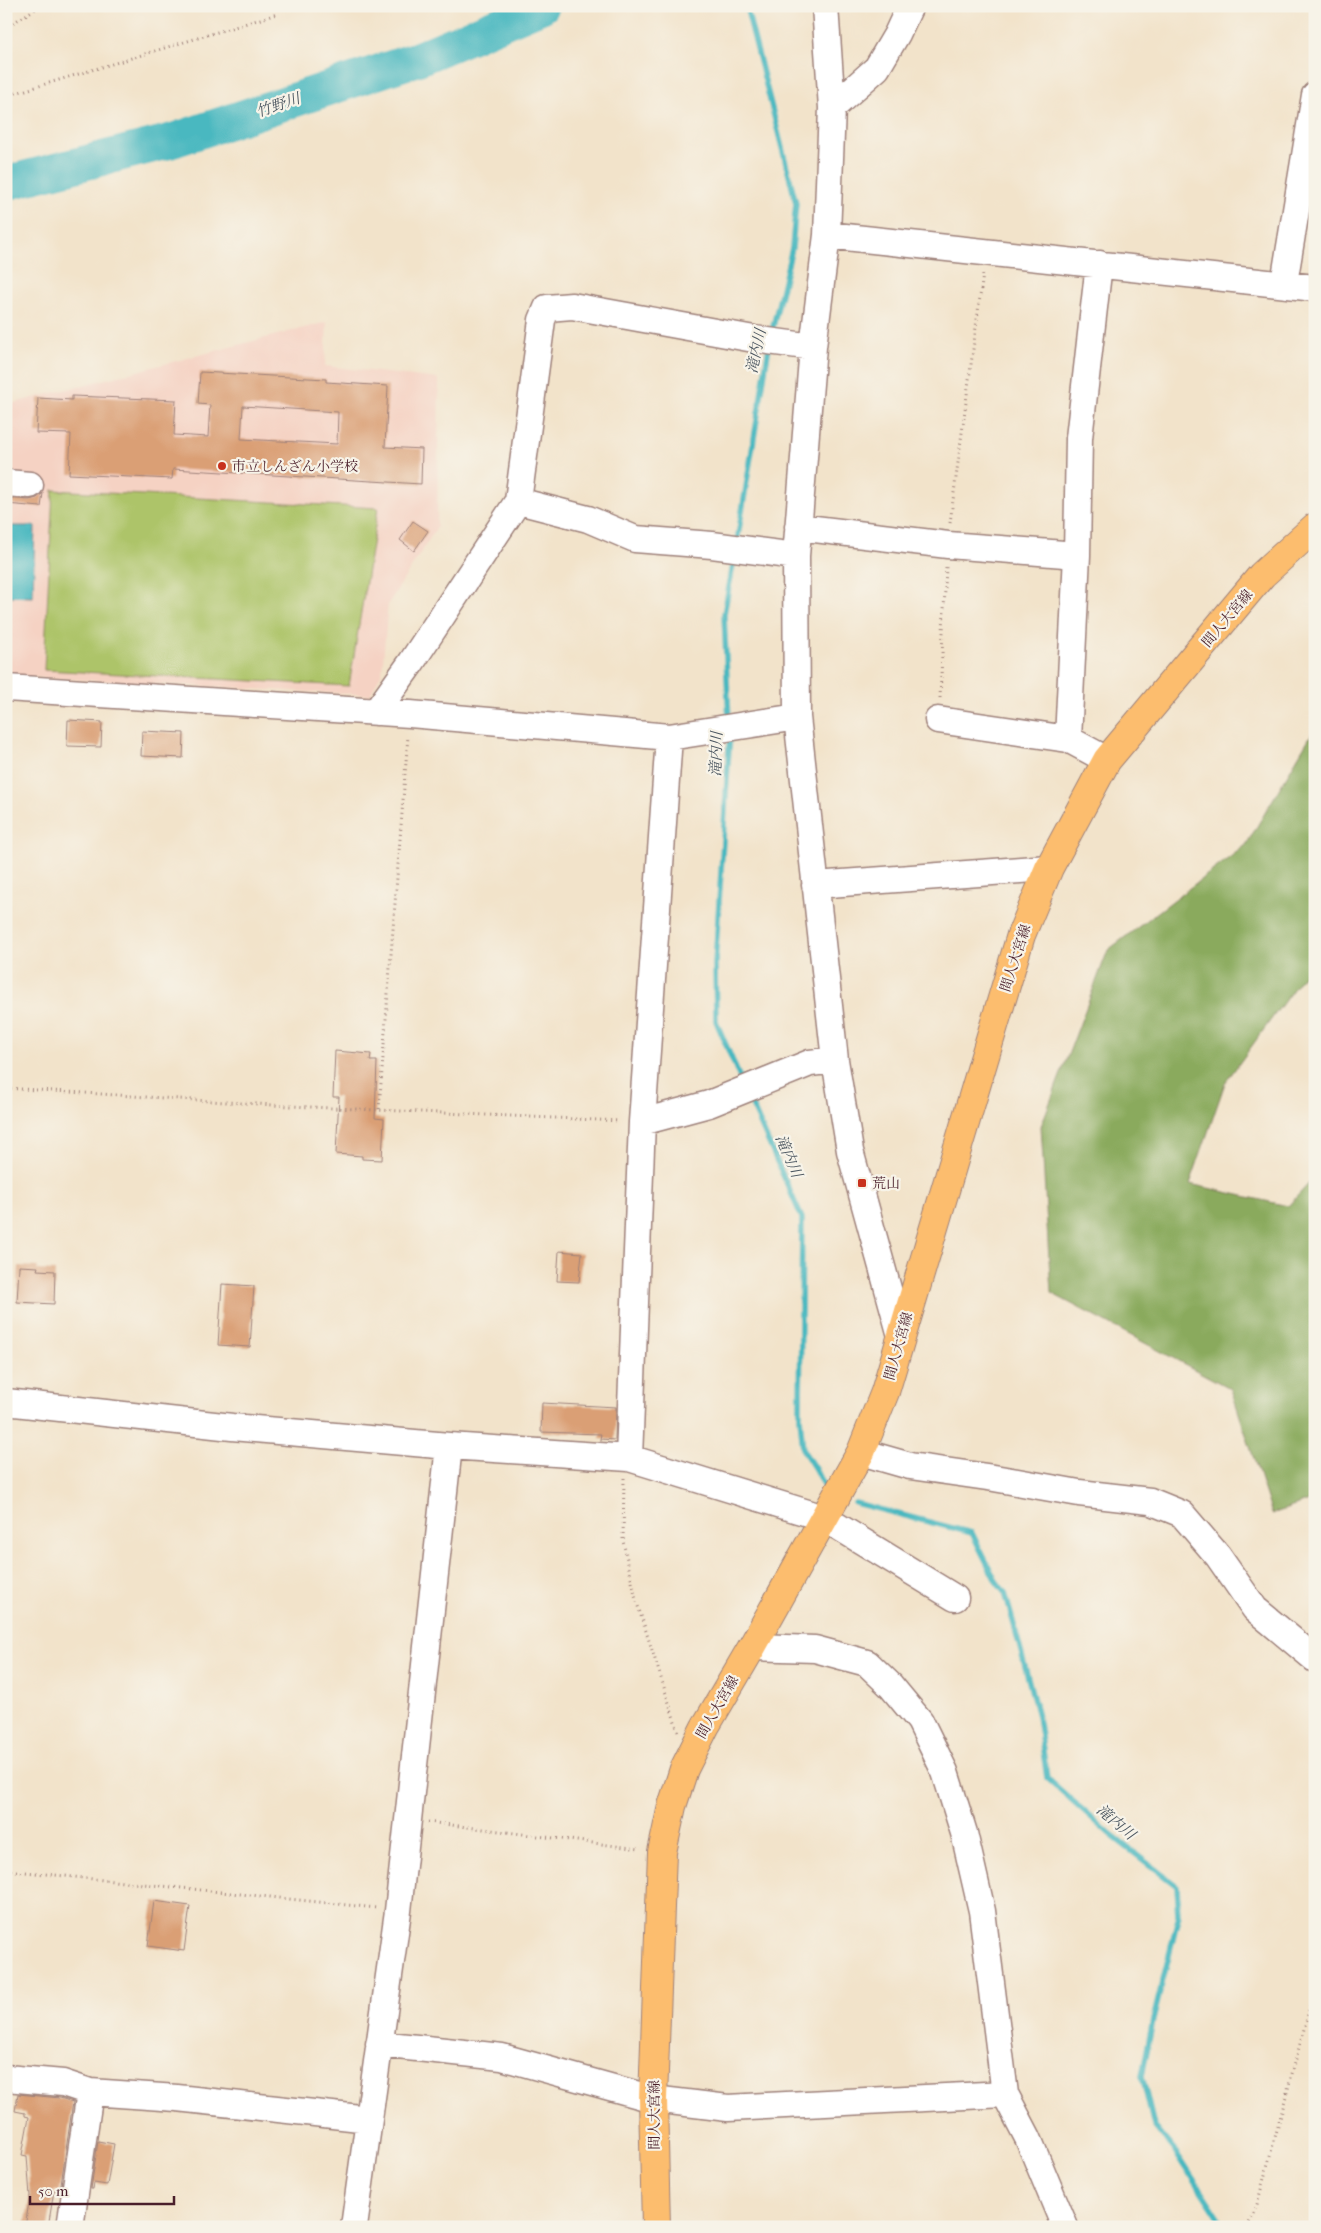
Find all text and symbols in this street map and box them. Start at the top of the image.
water label: 竹野川 [254,89,304,121]
water label: 滝内川 [743,325,770,375]
place label: 市立しんざん小学校 [232,458,358,475]
marker: 市立しんざん小学校 [216,460,228,472]
street label: 間人大宮線 [1198,586,1256,651]
water label: 滝内川 [706,729,726,777]
street label: 間人大宮線 [997,922,1034,994]
water label: 滝内川 [772,1132,807,1182]
place label: 荒山 [872,1175,900,1192]
marker: 荒山 [856,1177,868,1189]
street label: 間人大宮線 [881,1310,916,1382]
street label: 間人大宮線 [693,1673,742,1742]
water label: 滝内川 [1093,1801,1141,1845]
street label: 間人大宮線 [646,2080,663,2150]
scale bar [30,2173,174,2205]
text: 50 m [38,2182,69,2200]

